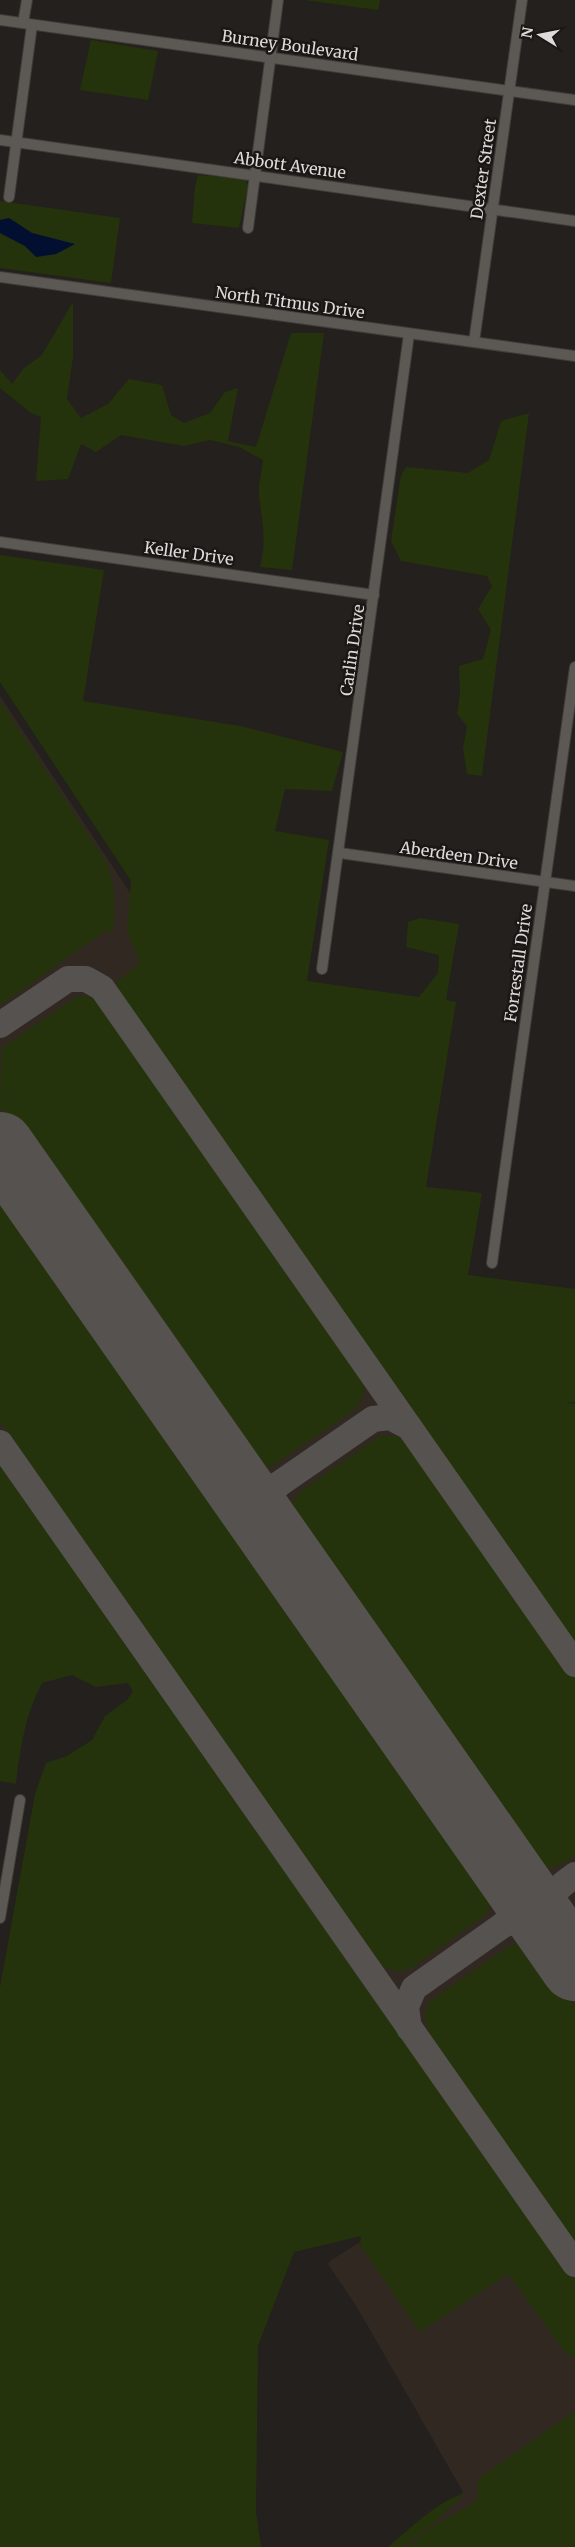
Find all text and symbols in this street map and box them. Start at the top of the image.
north arrow [515,10,565,60]
street label: Burney Boulevard [220,26,360,65]
text: N [517,26,537,40]
street label: Dexter Street [466,117,500,221]
street label: Abbott Avenue [232,147,347,183]
street label: North Titmus Drive [214,282,366,322]
street label: Keller Drive [143,537,235,569]
street label: Carlin Drive [336,603,368,697]
street label: Aberdeen Drive [398,837,519,873]
street label: Forrestall Drive [500,903,536,1023]

